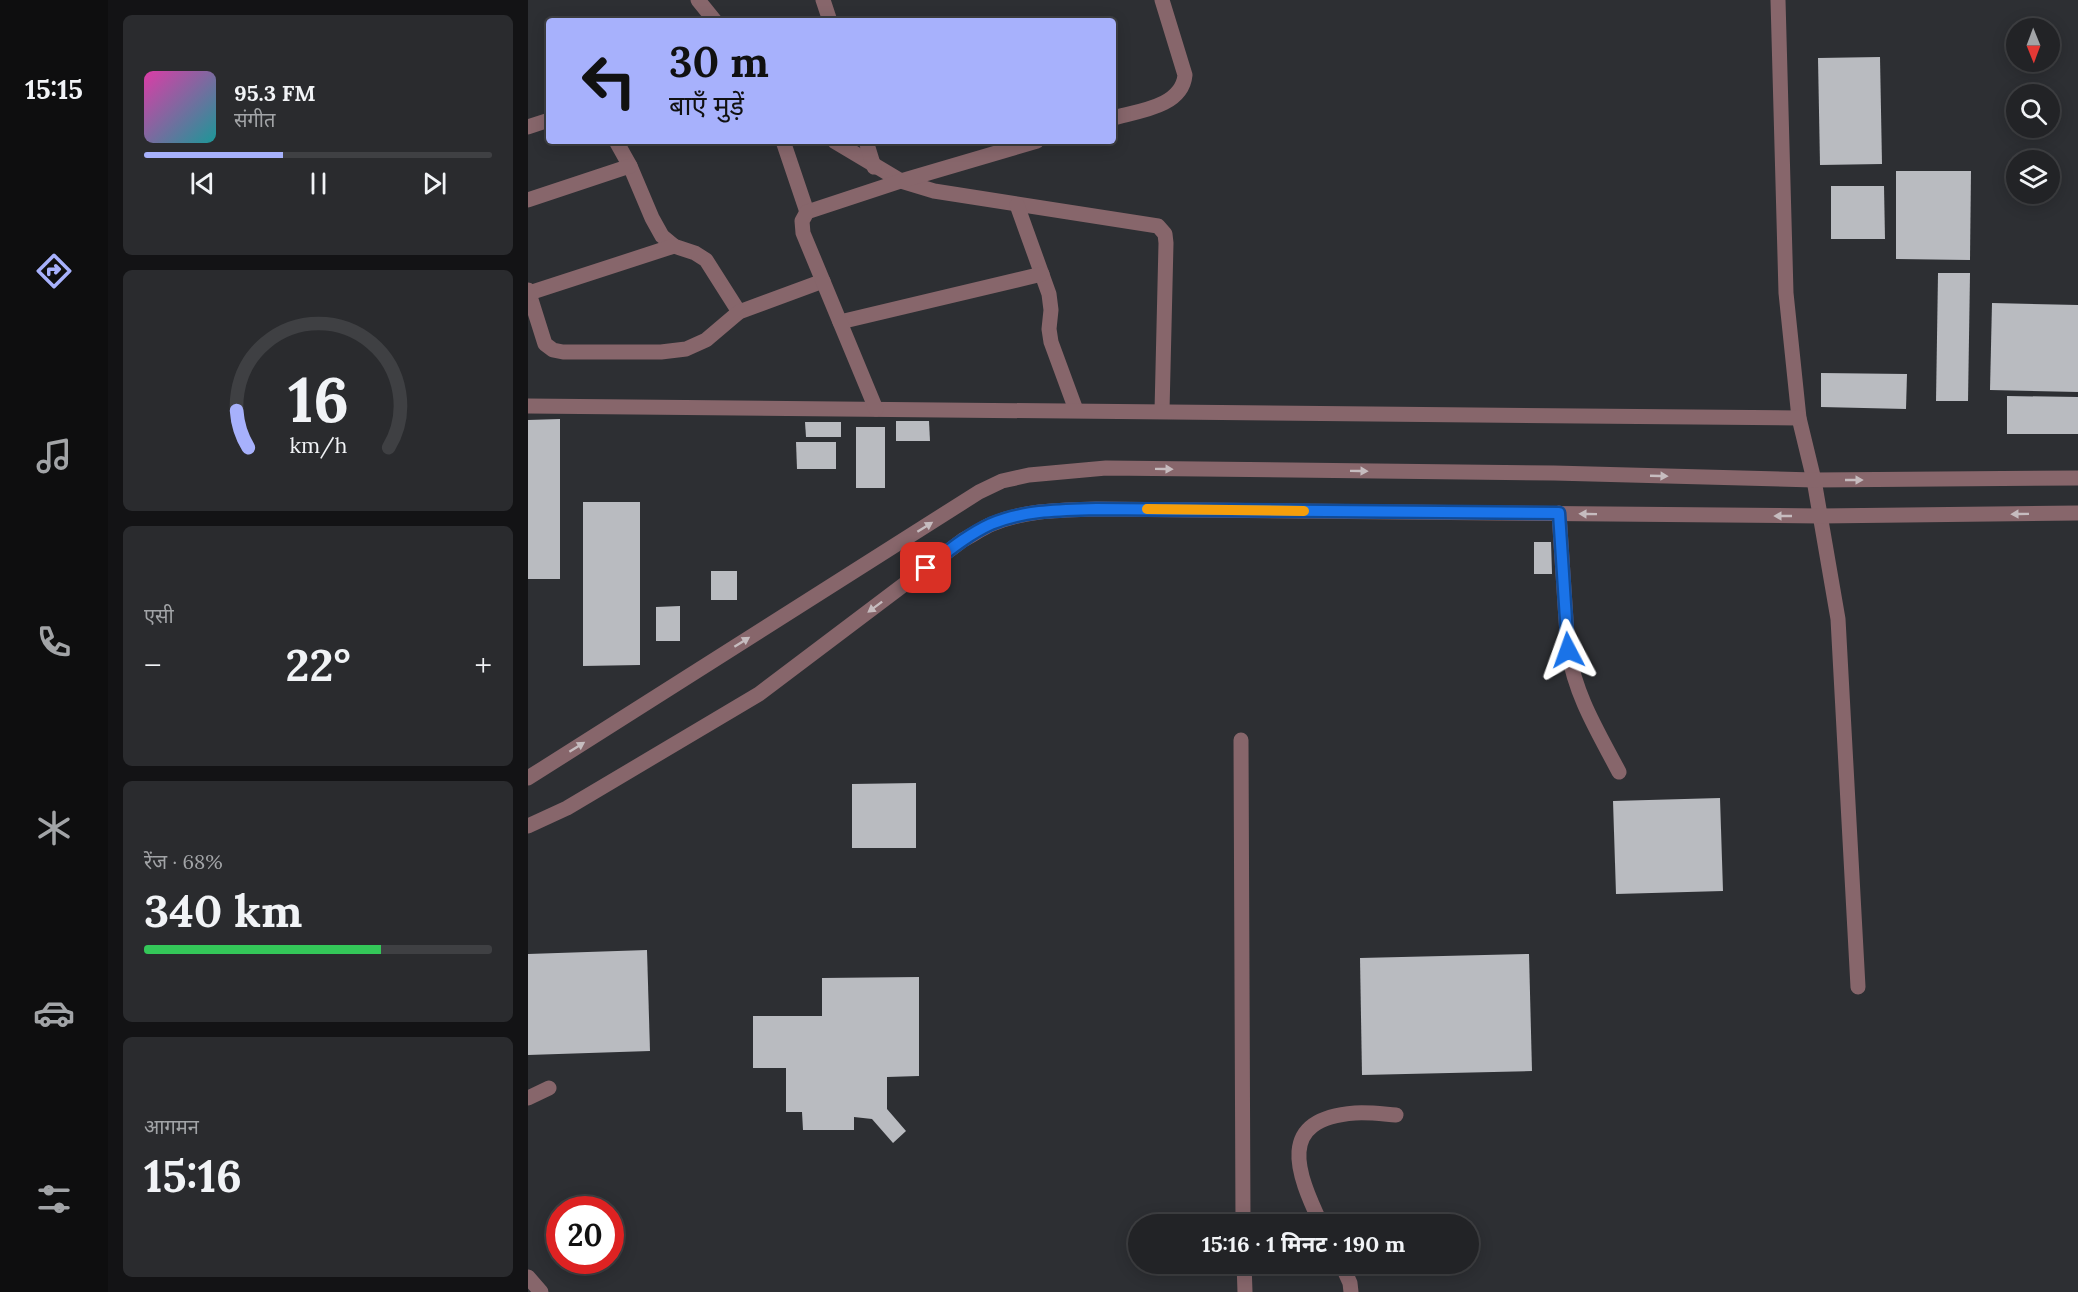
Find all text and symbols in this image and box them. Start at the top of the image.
north arrow [2006,18,2060,72]
map controls [2006,18,2060,204]
text: 30 m [669,35,769,89]
icon: left [570,42,648,120]
text: 15:15 [25,72,83,106]
text: 95.3 FM [234,79,316,107]
button: search [2006,84,2060,138]
text: बाएँ मुड़ें [669,88,744,122]
text: संगीत [234,107,275,132]
button: layers [2006,150,2060,204]
icon: previous [186,167,219,200]
icon: pause [302,167,335,200]
icon: next [418,167,451,200]
icon: directions [33,250,75,292]
text: 16 [287,359,349,439]
text: km/h [289,431,347,459]
icon: music [33,435,75,477]
one-way arrow [1155,464,1174,473]
one-way arrow [1350,466,1369,476]
one-way arrow [1650,471,1669,481]
one-way arrow [1845,475,1864,485]
one-way arrow [1578,509,1597,519]
one-way arrow [2010,509,2029,519]
one-way arrow [1773,511,1792,521]
one-way arrow [916,521,933,532]
pin [900,542,951,593]
icon: arrive [909,551,942,584]
one-way arrow [867,600,882,612]
text: एसी [144,603,174,628]
position arrow [1536,618,1600,682]
icon: phone [33,621,75,663]
text: 22° [285,636,351,693]
one-way arrow [734,637,750,648]
text: − [144,644,162,686]
text: + [474,644,492,686]
one-way arrow [569,741,586,752]
icon: climate [33,807,75,849]
text: रेंज · 68% [144,849,223,874]
text: 340 km [144,882,302,939]
icon: car [33,992,75,1034]
text: आगमन [144,1114,199,1139]
text: 15:16 [144,1147,242,1204]
icon: filters [33,1178,75,1220]
speed limit sign: 20 [546,1196,624,1274]
text: 15:16 · 1 मिनट · 190 m [1202,1230,1405,1258]

